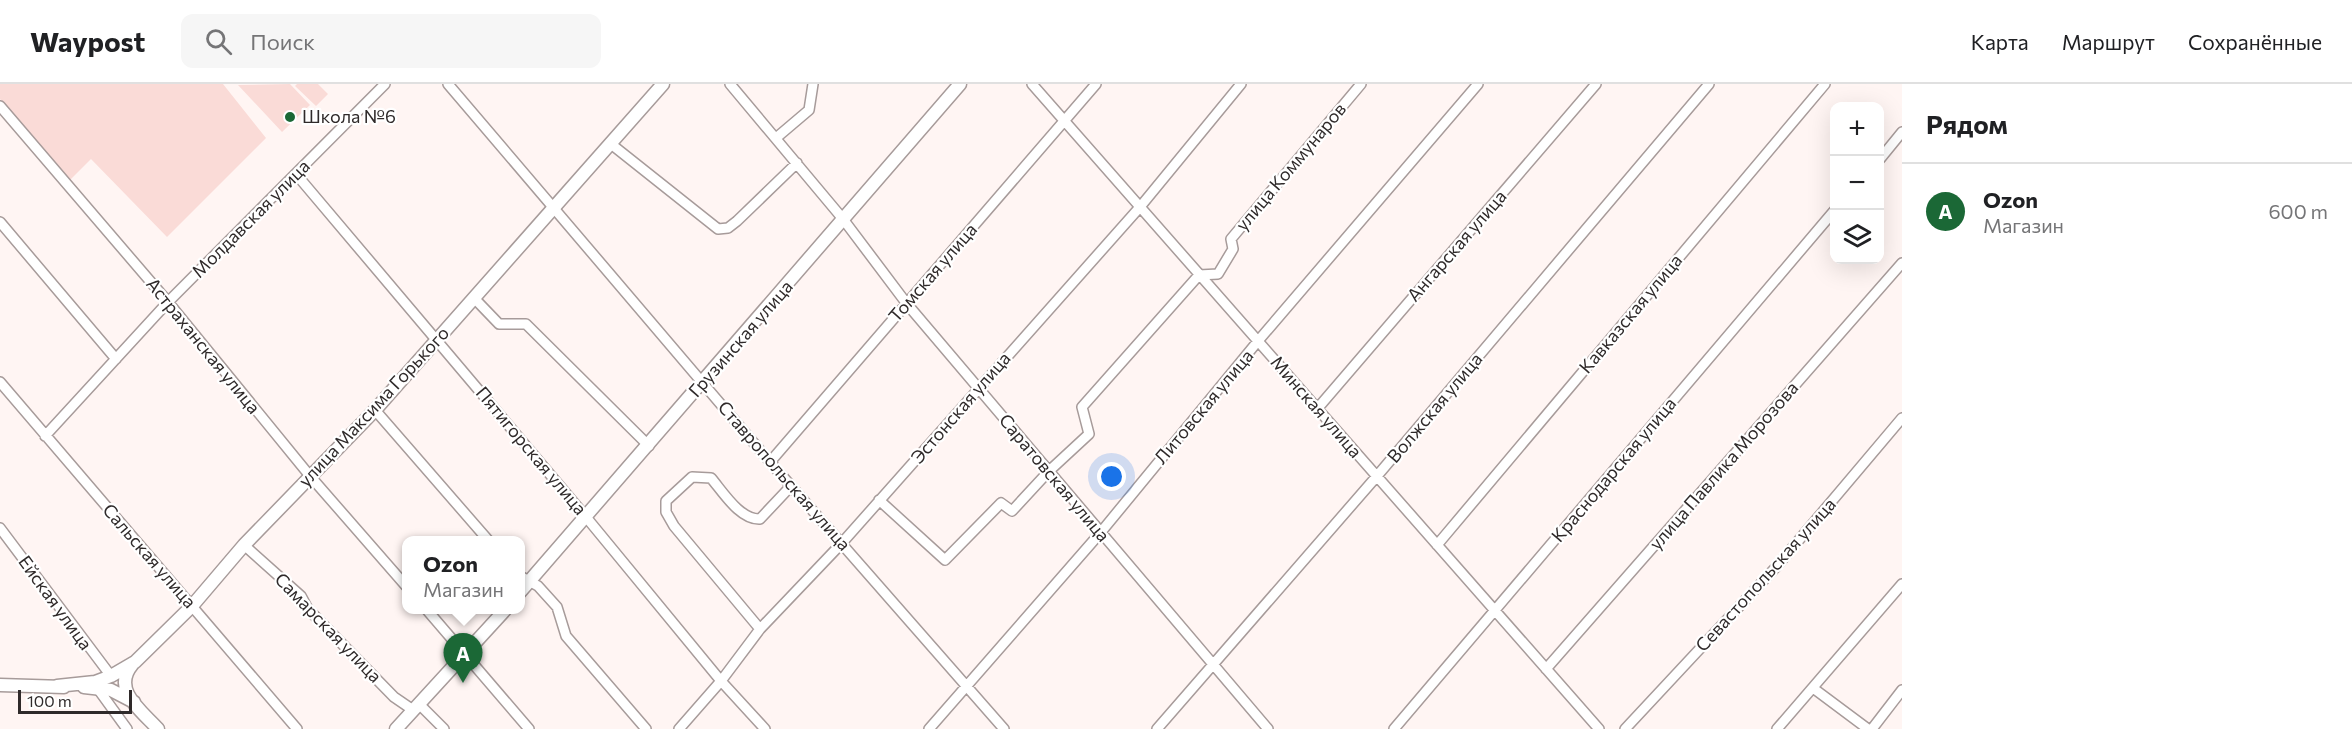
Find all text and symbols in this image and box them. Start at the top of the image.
search box [181,14,601,68]
text: Waypost [30,24,145,58]
icon: search [202,25,235,58]
text: Поиск [250,28,315,55]
text: Карта [1971,29,2029,54]
text: Маршрут [2062,29,2155,54]
text: Сохранённые [2188,29,2322,54]
street label: улица Коммунаров [1230,98,1350,235]
map controls [1830,102,1884,264]
button: + [1830,102,1884,156]
place label: Школа №6 [302,105,396,127]
text: Рядом [1926,108,2008,139]
marker: Школа №6 [283,110,297,124]
street label: Молдавская улица [187,155,314,282]
button: − [1830,156,1884,210]
street label: Ангарская улица [1402,185,1511,306]
text: Ozon [1983,186,2038,213]
text: A [1938,199,1953,223]
text: 600 m [2268,199,2328,223]
button: layers [1830,210,1884,264]
text: Магазин [1983,213,2064,237]
street label: Томская улица [883,218,981,326]
street label: Кавказская улица [1574,249,1686,377]
street label: Астраханская улица [142,273,265,418]
street label: Грузинская улица [684,275,797,401]
street label: улица Максима Горького [293,322,453,491]
street label: Литовская улица [1149,345,1257,468]
street label: Эстонская улица [906,347,1015,468]
street label: Волжская улица [1382,348,1487,467]
street label: Минская улица [1267,351,1367,462]
street label: улица Павлика Морозова [1644,377,1802,554]
street label: Пятигорская улица [472,382,592,519]
street label: Краснодарская улица [1546,393,1680,546]
street label: Ставропольская улица [714,396,856,555]
street label: Саратовская улица [995,409,1115,546]
your location [1097,462,1126,491]
street label: Севастопольская улица [1690,493,1840,656]
street label: Сальская улица [98,499,201,612]
popup [402,536,525,614]
text: Ozon [423,550,478,577]
street label: Ейская улица [14,551,97,654]
street label: Самарская улица [271,568,387,687]
text: Магазин [423,577,504,601]
pin: A [444,634,482,683]
scale bar [18,687,132,714]
text: 100 m [27,691,72,710]

